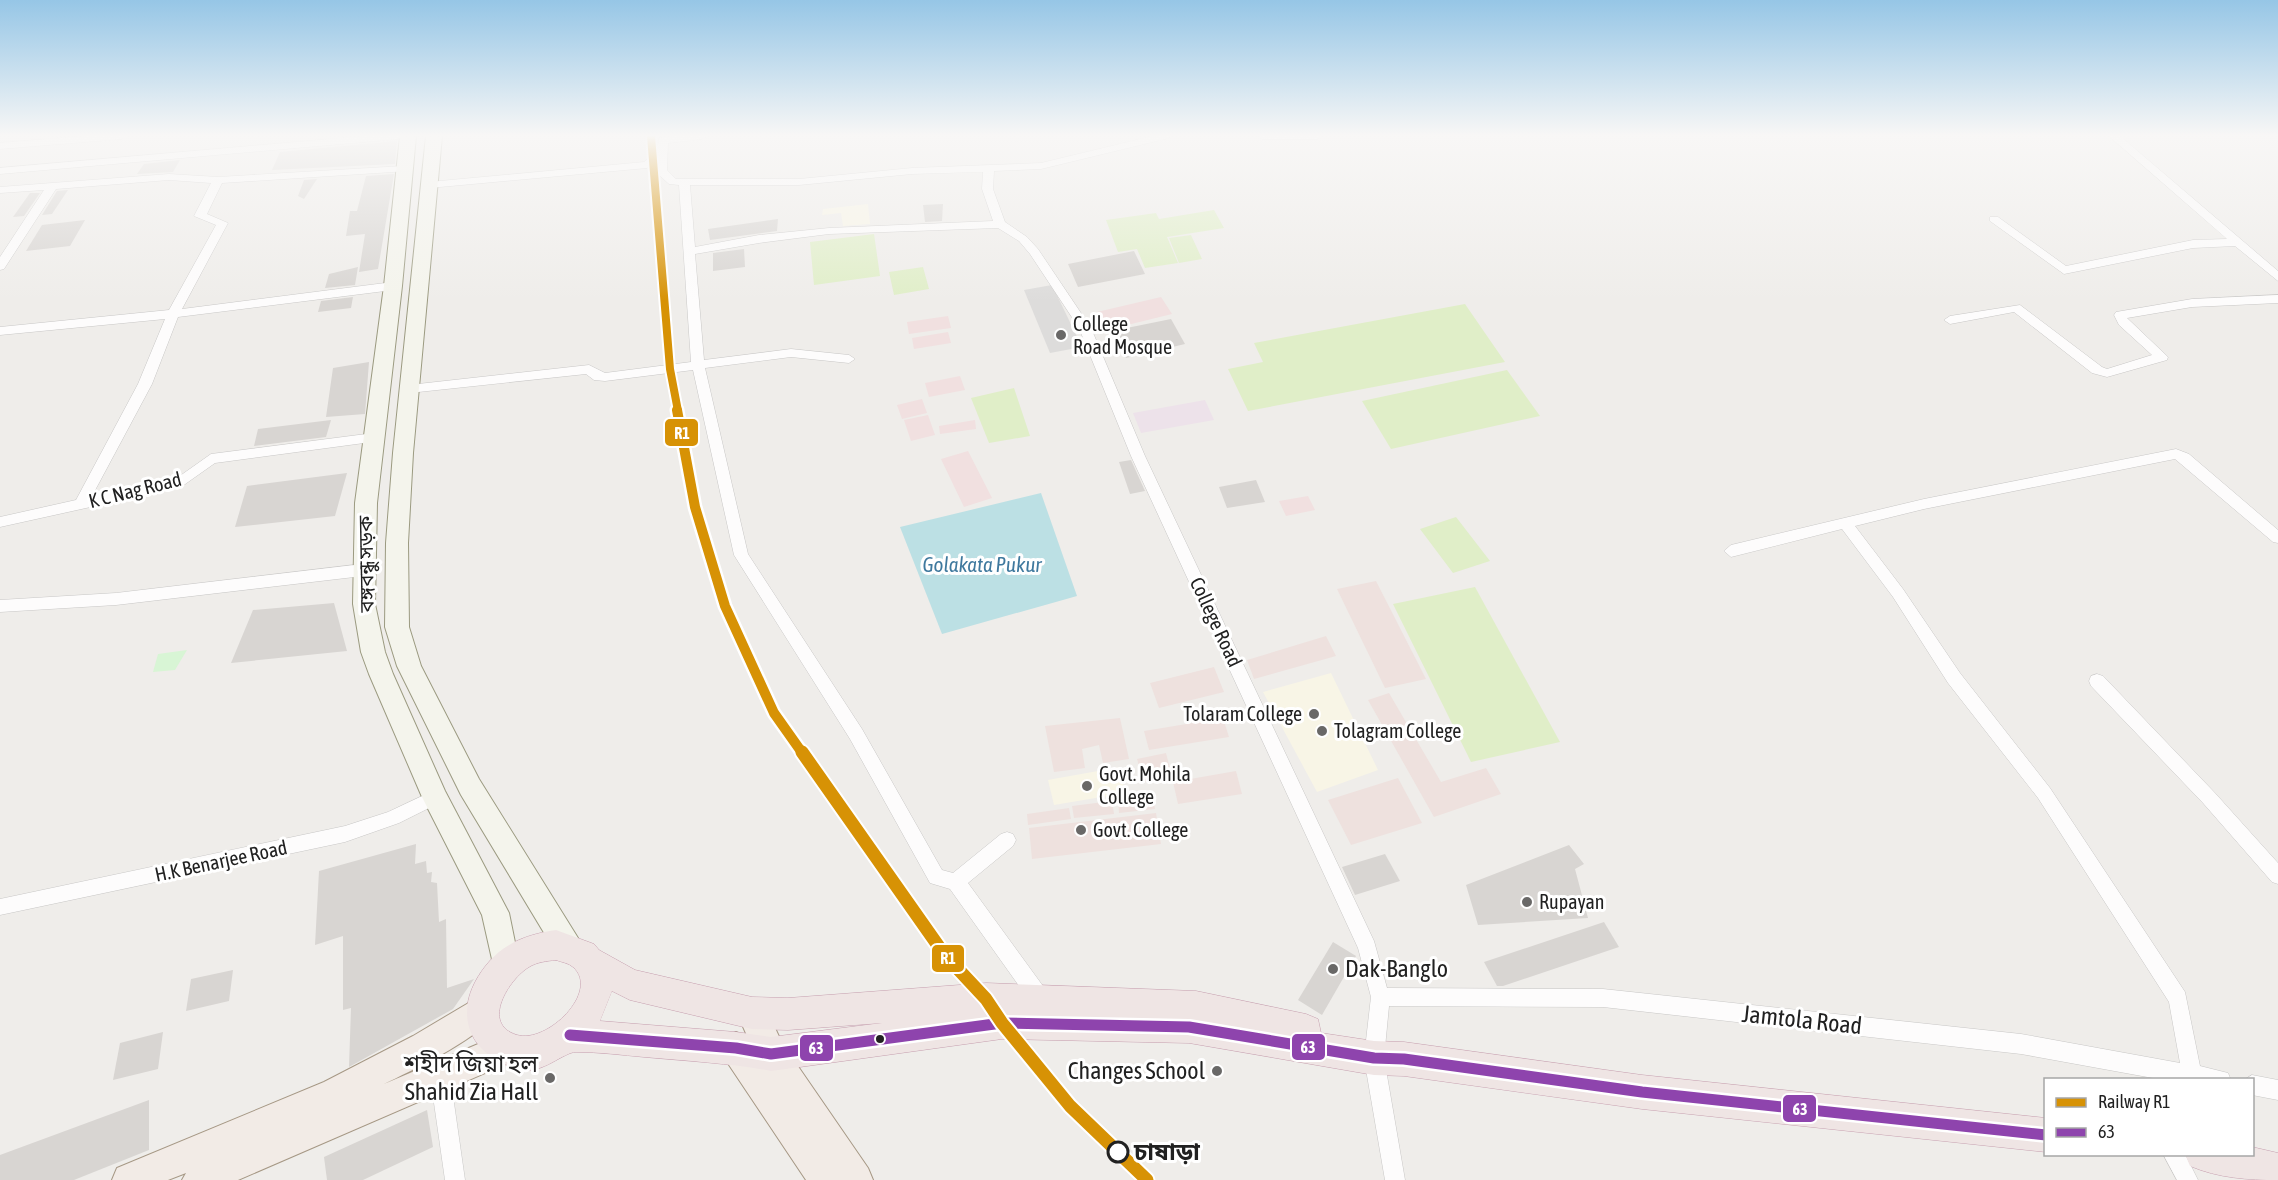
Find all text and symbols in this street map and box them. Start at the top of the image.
place label: College Road Mosque [1073,312,1172,358]
marker: College Road Mosque [1054,328,1068,342]
line badge: R1 [664,418,699,447]
text: R1 [674,424,690,442]
street label: K C Nag Road [86,467,184,512]
street label: বঙ্গবন্ধু সড়ক [353,515,381,614]
water label: Golakata Pukur [922,552,1042,576]
street label: College Road [1186,573,1247,670]
place label: Tolaram College [1183,702,1302,725]
marker: Tolaram College [1307,707,1321,721]
place label: Tolagram College [1334,719,1461,742]
marker: Tolagram College [1315,724,1329,738]
place label: Govt. Mohila College [1099,762,1191,808]
marker: Govt. Mohila College [1080,779,1094,793]
place label: Govt. College [1093,818,1188,841]
marker: Govt. College [1074,823,1088,837]
street label: H.K Benarjee Road [153,835,289,886]
place label: Rupayan [1539,890,1604,913]
marker: Rupayan [1520,895,1534,909]
line badge: R1 [931,944,965,973]
text: R1 [940,949,956,967]
place label: Dak-Banglo [1345,955,1448,982]
marker: Dak-Banglo [1326,962,1340,976]
street label: Jamtola Road [1741,1000,1863,1039]
unlabelled marker [874,1033,886,1045]
line badge: 63 [1291,1033,1326,1061]
line badge: 63 [799,1034,834,1062]
text: 63 [1300,1038,1316,1056]
text: 63 [808,1039,824,1057]
place label: শহীদ জিয়া হল Shahid Zia Hall [403,1050,539,1105]
place label: Changes School [1068,1057,1206,1084]
marker: Changes School [1210,1064,1224,1078]
marker: শহীদ জিয়া হল Shahid Zia Hall [543,1071,557,1085]
legend [2044,1078,2254,1156]
text: Railway R1 [2098,1091,2170,1112]
line badge: 63 [1782,1094,1817,1123]
text: 63 [1792,1100,1808,1118]
text: 63 [2098,1121,2115,1142]
place label: চাষাড়া [1133,1138,1201,1165]
marker: চাষাড়া [1107,1141,1129,1163]

